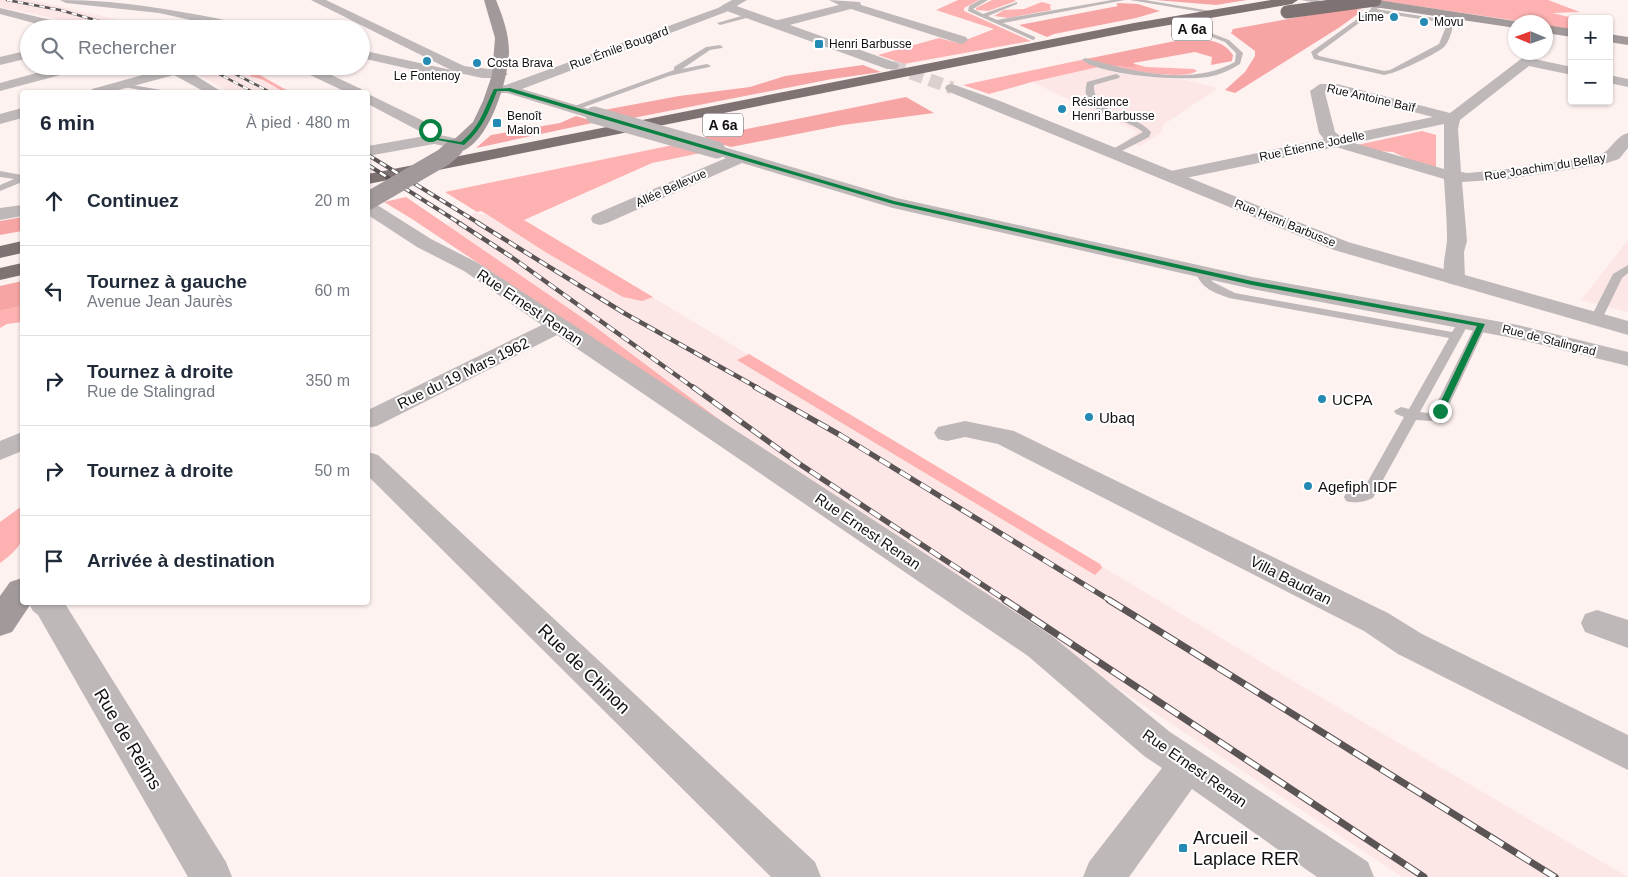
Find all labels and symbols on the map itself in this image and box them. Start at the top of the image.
place label: Lime [1358,10,1384,24]
marker: Lime [1388,11,1400,23]
place label: Movu [1434,15,1463,29]
north arrow [1508,15,1553,60]
marker: Movu [1418,16,1430,28]
road number: A 6a [1172,18,1212,40]
street label: Rue Émile Bougard [567,23,670,72]
place label: Henri Barbusse [829,37,912,51]
marker: Henri Barbusse [813,38,825,50]
marker: Le Fontenoy [421,55,433,67]
place label: Costa Brava [487,56,553,70]
marker: Costa Brava [471,57,483,69]
place label: Le Fontenoy [394,69,460,83]
street label: Rue Antoine Baïf [1326,81,1417,115]
place label: Résidence Henri Barbusse [1072,95,1155,123]
marker: Résidence Henri Barbusse [1056,103,1068,115]
place label: Benoît Malon [507,109,542,137]
road number: A 6a [703,114,743,136]
marker: Benoît Malon [491,117,503,129]
route start [419,119,442,142]
street label: Rue Étienne Jodelle [1258,127,1366,164]
street label: Rue Joachim du Bellay [1483,150,1607,184]
street label: Allée Bellevue [633,166,709,210]
street label: Rue Henri Barbusse [1232,196,1338,250]
street label: Rue Ernest Renan [474,265,586,349]
street label: Rue de Stalingrad [1501,322,1597,358]
street label: Rue du 19 Mars 1962 [394,334,532,412]
place label: UCPA [1332,391,1373,408]
marker: UCPA [1316,393,1328,405]
route end [1429,400,1452,423]
place label: Ubaq [1099,409,1135,426]
marker: Ubaq [1083,411,1095,423]
place label: Agefiph IDF [1318,478,1397,495]
marker: Agefiph IDF [1302,480,1314,492]
street label: Rue Ernest Renan [812,489,924,573]
street label: Villa Baudran [1248,552,1334,608]
street label: Rue de Chinon [534,620,634,718]
street label: Rue de Reims [90,685,166,793]
street label: Rue Ernest Renan [1140,726,1250,810]
place label: Arcueil - Laplace RER [1193,828,1299,869]
marker: Arcueil - Laplace RER [1177,842,1189,854]

